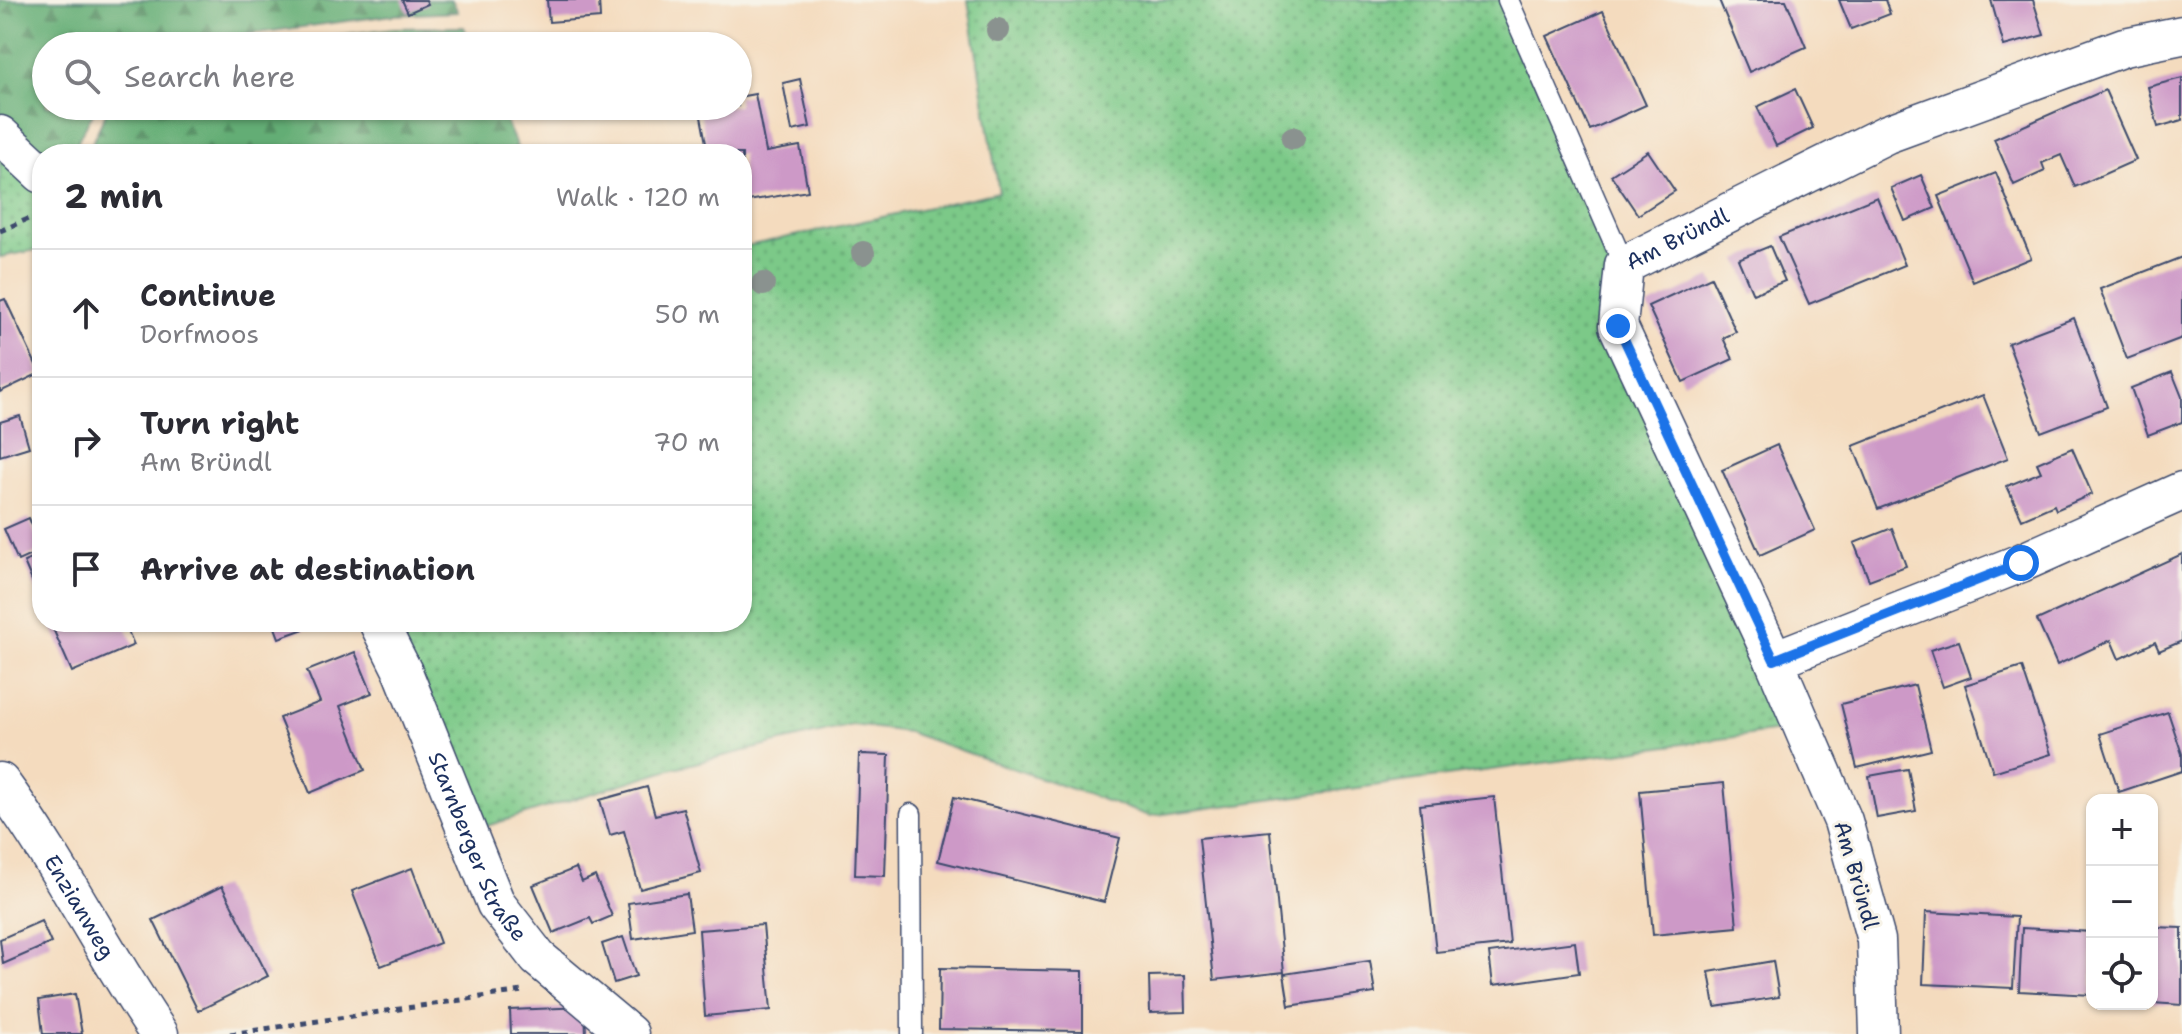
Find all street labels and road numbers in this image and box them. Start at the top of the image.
street label: Am Bründl [1621,201,1734,277]
street label: Starnberger Straße [421,747,534,947]
street label: Am Bründl [1827,818,1886,933]
street label: Enzianweg [37,849,122,964]

